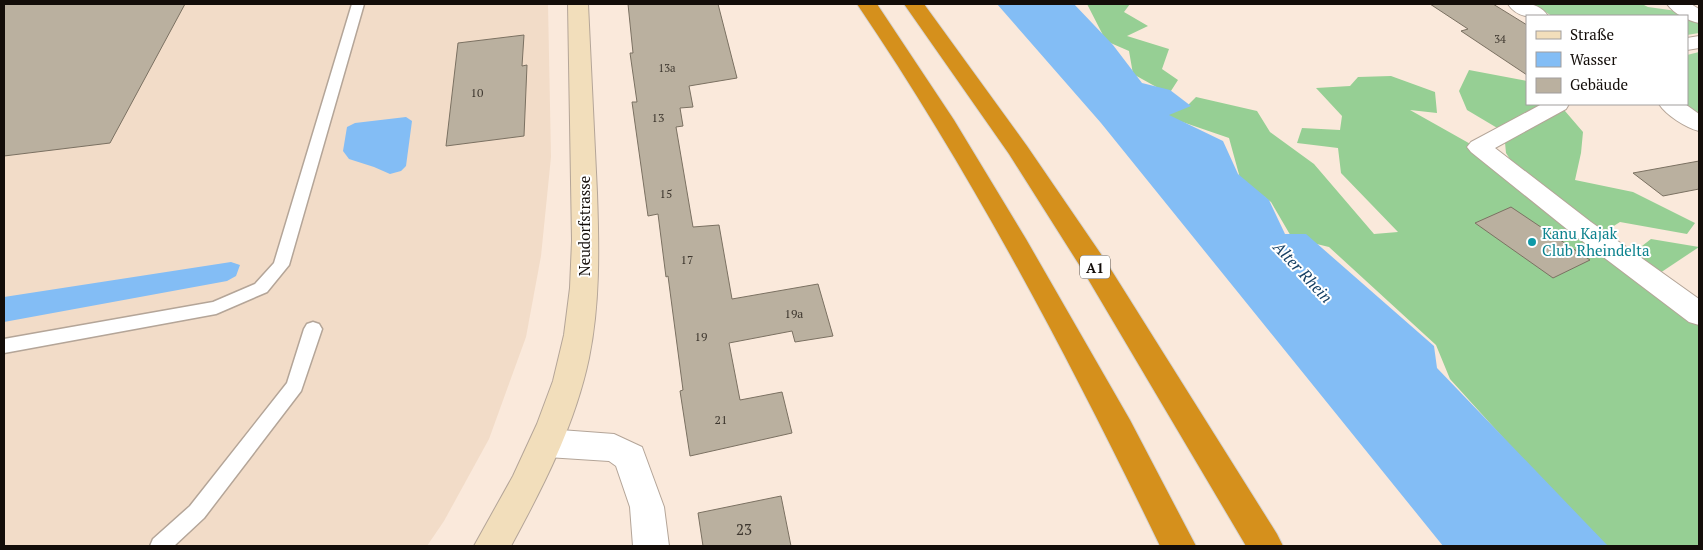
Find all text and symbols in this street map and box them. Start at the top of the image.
legend [1526,15,1688,105]
text: Straße [1570,24,1614,44]
house number: 34 [1494,32,1506,46]
text: Wasser [1570,49,1617,69]
house number: 13a [658,61,676,75]
text: Gebäude [1570,74,1628,94]
house number: 10 [471,85,483,100]
house number: 13 [652,110,664,125]
street label: Neudorfstrasse [574,176,594,276]
house number: 15 [660,186,672,201]
place label: Kanu Kajak Club Rheindelta [1542,223,1650,260]
water label: Alter Rhein [1268,236,1337,308]
marker: Kanu Kajak Club Rheindelta [1526,236,1538,248]
house number: 17 [681,252,693,267]
road number: A1 [1080,256,1110,278]
house number: 19a [785,306,803,321]
house number: 19 [695,329,707,344]
house number: 21 [715,412,727,427]
house number: 23 [736,519,752,539]

